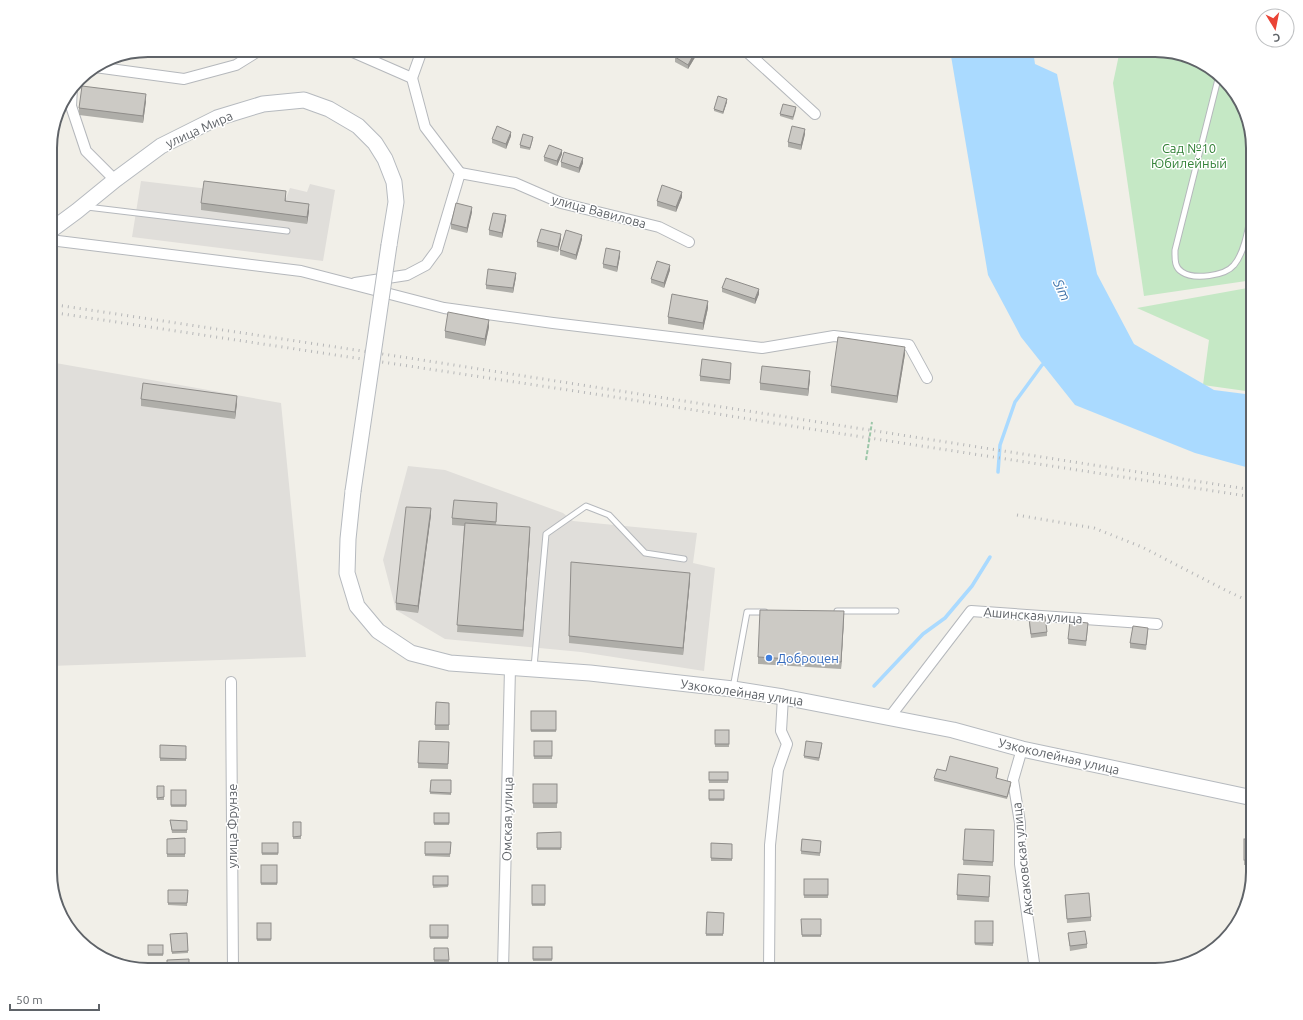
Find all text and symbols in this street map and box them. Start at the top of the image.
north arrow [1255,8,1295,48]
text: С [1272,31,1281,44]
street label: улица Мира [163,108,235,150]
park label: Сад №10 Юбилейный [1151,141,1227,170]
street label: улица Вавилова [550,192,648,230]
water label: Sim [1050,276,1074,303]
street label: Ашинская улица [983,605,1083,625]
place label: Доброцен [777,651,839,665]
marker: Доброцен [764,653,774,663]
street label: Узкоколейная улица [680,676,804,708]
street label: Узкоколейная улица [997,735,1121,777]
street label: Омская улица [499,777,515,861]
street label: улица Фрунзе [225,784,239,868]
street label: Аксаковская улица [1009,802,1035,916]
scale bar [10,986,99,1012]
text: 50 m [16,993,43,1006]

